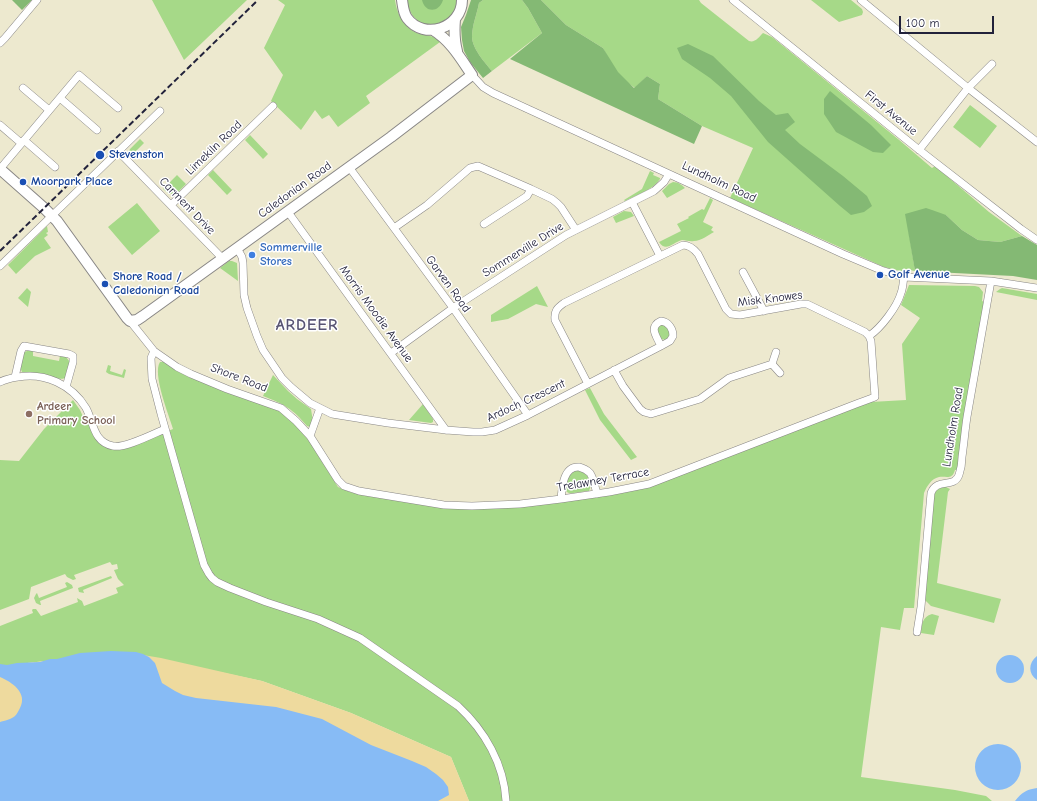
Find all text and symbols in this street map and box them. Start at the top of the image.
scale bar [901,8,996,34]
text: 100 m [906,16,939,30]
street label: First Avenue [862,87,920,139]
street label: Limekiln Road [183,118,245,178]
place label: Stevenston [109,148,164,162]
marker: Stevenston [94,149,106,161]
street label: Caledonian Road [256,159,334,221]
street label: Lundholm Road [680,159,758,205]
street label: Carment Drive [156,174,218,238]
place label: Moorpark Place [31,175,112,189]
marker: Moorpark Place [18,177,28,187]
street label: Sommerville Drive [480,219,566,281]
place label: Sommerville Stores [260,241,322,269]
marker: Sommerville Stores [247,250,257,260]
street label: Garven Road [423,253,473,315]
street label: Morris Moodie Avenue [336,263,416,365]
place label: Golf Avenue [888,268,950,282]
place label: Shore Road / Caledonian Road [113,270,199,298]
marker: Golf Avenue [875,270,885,280]
marker: Shore Road / Caledonian Road [100,279,110,289]
street label: Misk Knowes [737,288,803,310]
district label: ARDEER [276,315,338,335]
street label: Shore Road [208,361,270,395]
street label: Ardoch Crescent [484,377,568,425]
street label: Lundholm Road [940,386,966,468]
place label: Ardeer Primary School [37,400,115,428]
marker: Ardeer Primary School [24,409,34,419]
street label: Trelawney Terrace [556,465,650,495]

